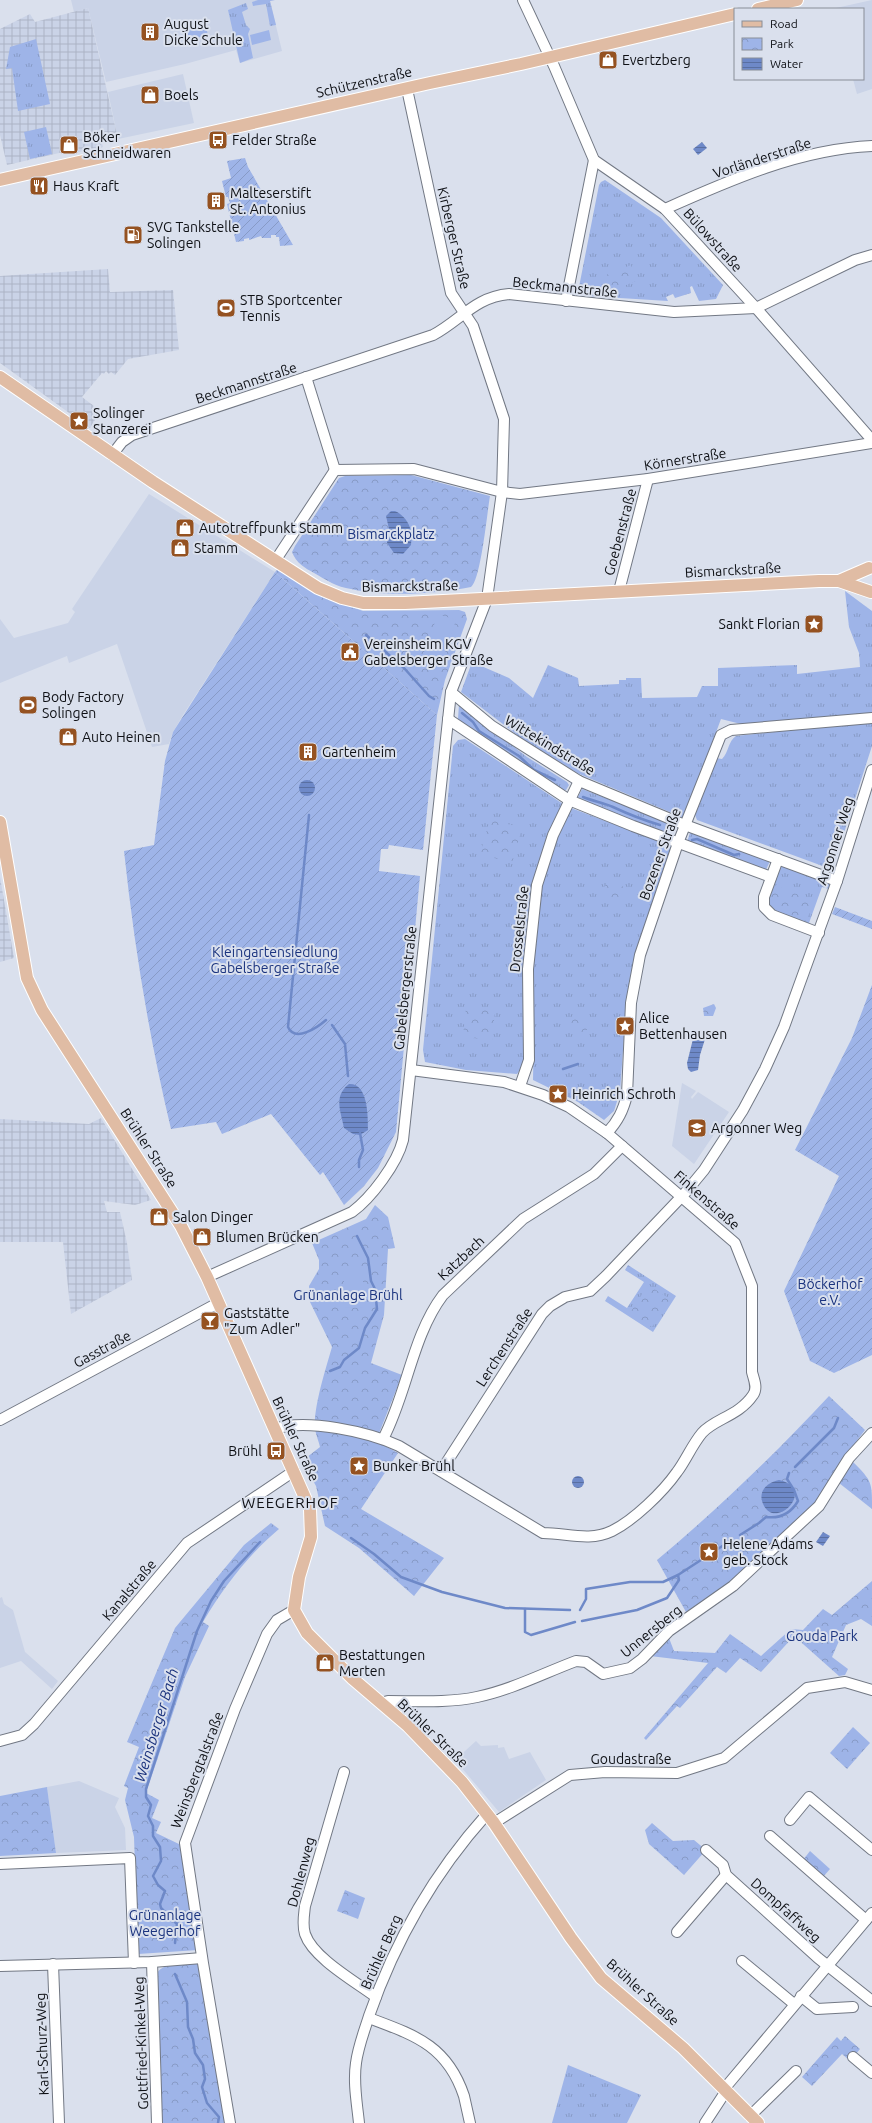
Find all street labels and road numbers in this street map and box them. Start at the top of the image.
street label: Schützenstraße [315,63,413,101]
street label: Vorländerstraße [711,135,813,181]
street label: Kirberger Straße [434,185,474,291]
street label: Bülowstraße [680,205,746,275]
street label: Beckmannstraße [512,274,618,300]
street label: Beckmannstraße [193,359,299,407]
street label: Körnerstraße [643,445,727,473]
street label: Goebenstraße [601,487,639,577]
street label: Bismarckstraße [684,559,782,581]
street label: Bismarckstraße [361,577,459,595]
street label: Wittekindstraße [502,712,598,778]
street label: Argonner Weg [813,795,857,887]
street label: Bozener Straße [636,806,684,902]
street label: Drosselstraße [506,885,532,973]
street label: Gabelsbergerstraße [391,925,419,1051]
street label: Brühler Straße [117,1105,181,1191]
street label: Finkenstraße [671,1167,743,1233]
street label: Katzbach [435,1233,487,1283]
street label: Lerchenstraße [473,1305,535,1389]
street label: Gasstraße [71,1327,133,1371]
street label: Brühler Straße [269,1394,323,1484]
street label: Kanalstraße [99,1556,159,1624]
street label: Unnersberg [617,1602,685,1660]
street label: Brühler Straße [394,1695,472,1771]
street label: Weinsbergtalstraße [167,1709,227,1831]
street label: Goudastraße [590,1751,672,1767]
street label: Dohlenweg [284,1835,318,1909]
street label: Dompfaffweg [748,1874,824,1946]
street label: Brühler Berg [357,1912,405,1992]
street label: Brühler Straße [604,1955,682,2029]
street label: Gottfried-Kinkel-Weg [131,1976,151,2110]
street label: Karl-Schurz-Weg [32,1992,52,2096]

